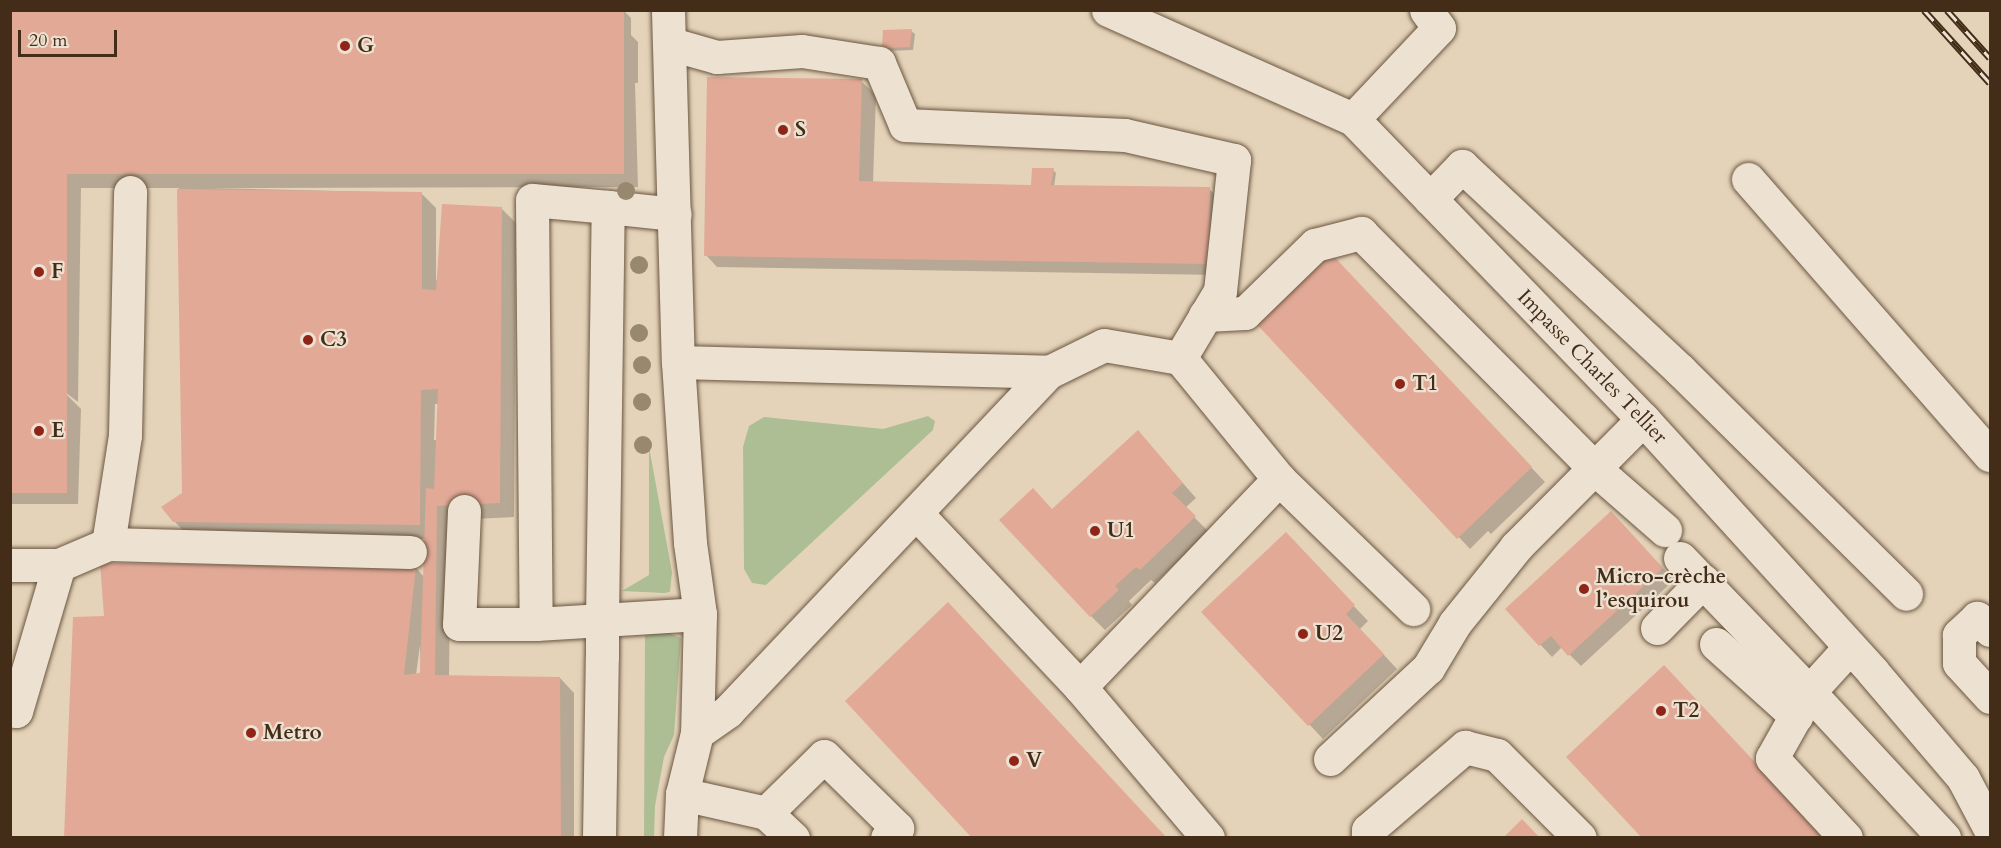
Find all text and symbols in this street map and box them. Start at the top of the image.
scale bar [21,18,120,56]
text: 20 m [29,28,68,53]
place label: G [357,33,374,59]
marker: G [338,39,352,53]
place label: S [795,117,806,143]
marker: S [776,123,790,137]
place label: F [51,259,63,285]
marker: F [32,265,46,279]
street label: Impasse Charles Tellier [1512,285,1672,449]
place label: C3 [320,327,347,353]
marker: C3 [301,333,315,347]
place label: T1 [1412,371,1438,397]
marker: T1 [1393,377,1407,391]
place label: E [51,418,64,444]
marker: E [32,424,46,438]
place label: U1 [1107,518,1135,544]
marker: U1 [1088,524,1102,538]
place label: Micro-crèche l’esquirou [1596,564,1726,614]
marker: Micro-crèche l’esquirou [1577,582,1591,596]
place label: U2 [1315,621,1343,647]
marker: U2 [1296,627,1310,641]
place label: T2 [1673,698,1699,724]
marker: T2 [1654,704,1668,718]
place label: Metro [263,720,322,746]
marker: Metro [244,726,258,740]
place label: V [1026,748,1042,774]
marker: V [1007,754,1021,768]

